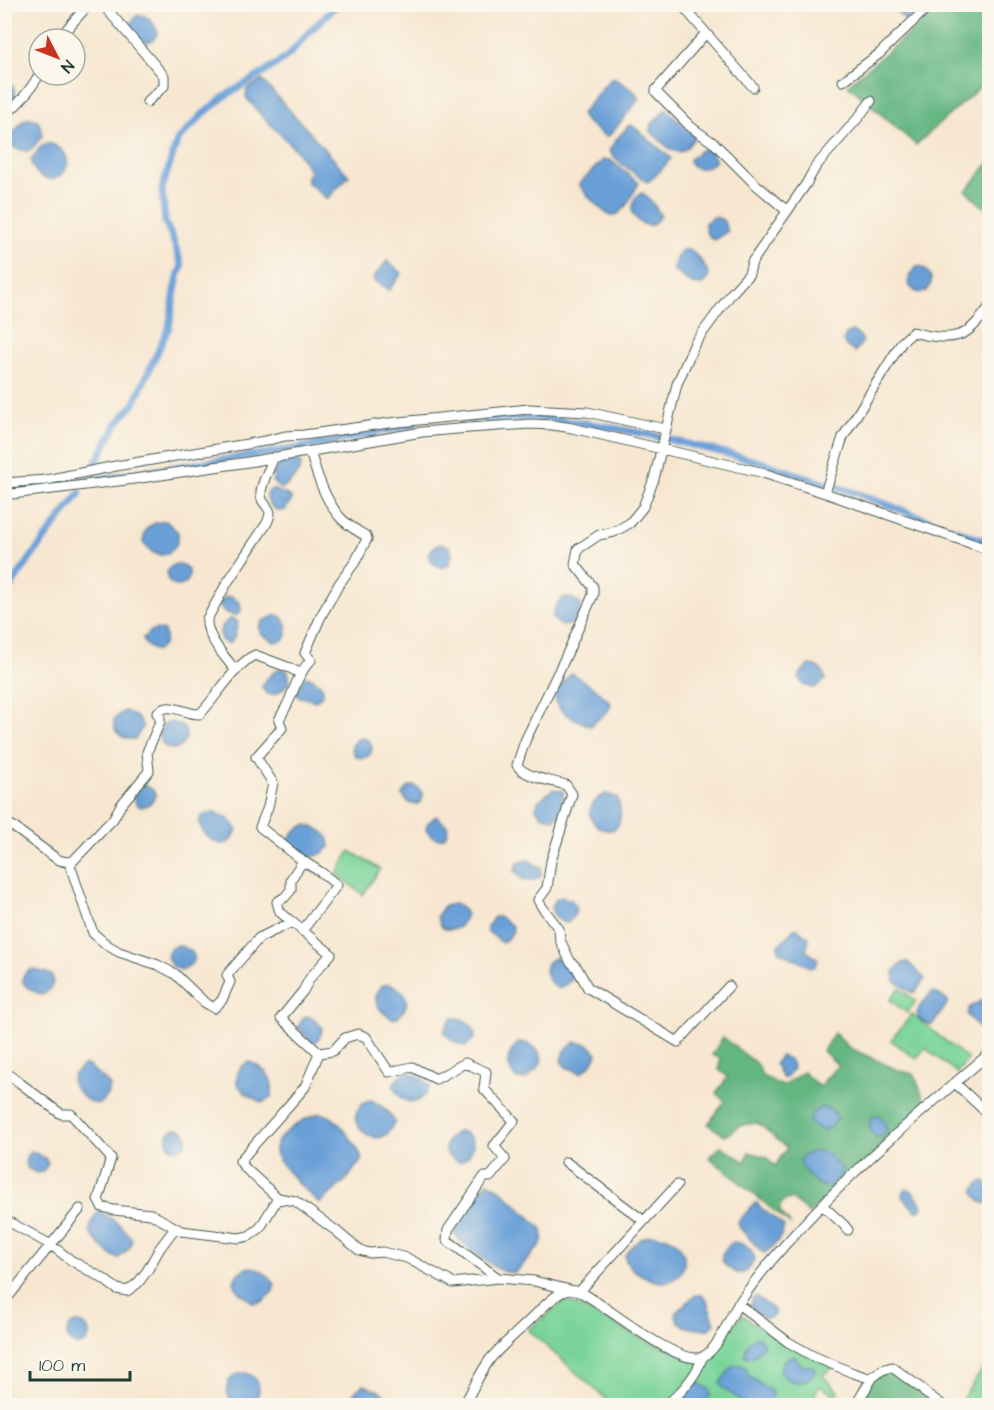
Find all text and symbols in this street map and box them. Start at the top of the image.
north arrow [27,27,87,87]
text: N [56,55,79,77]
scale bar [30,1344,130,1382]
text: 100 m [39,1353,85,1378]

